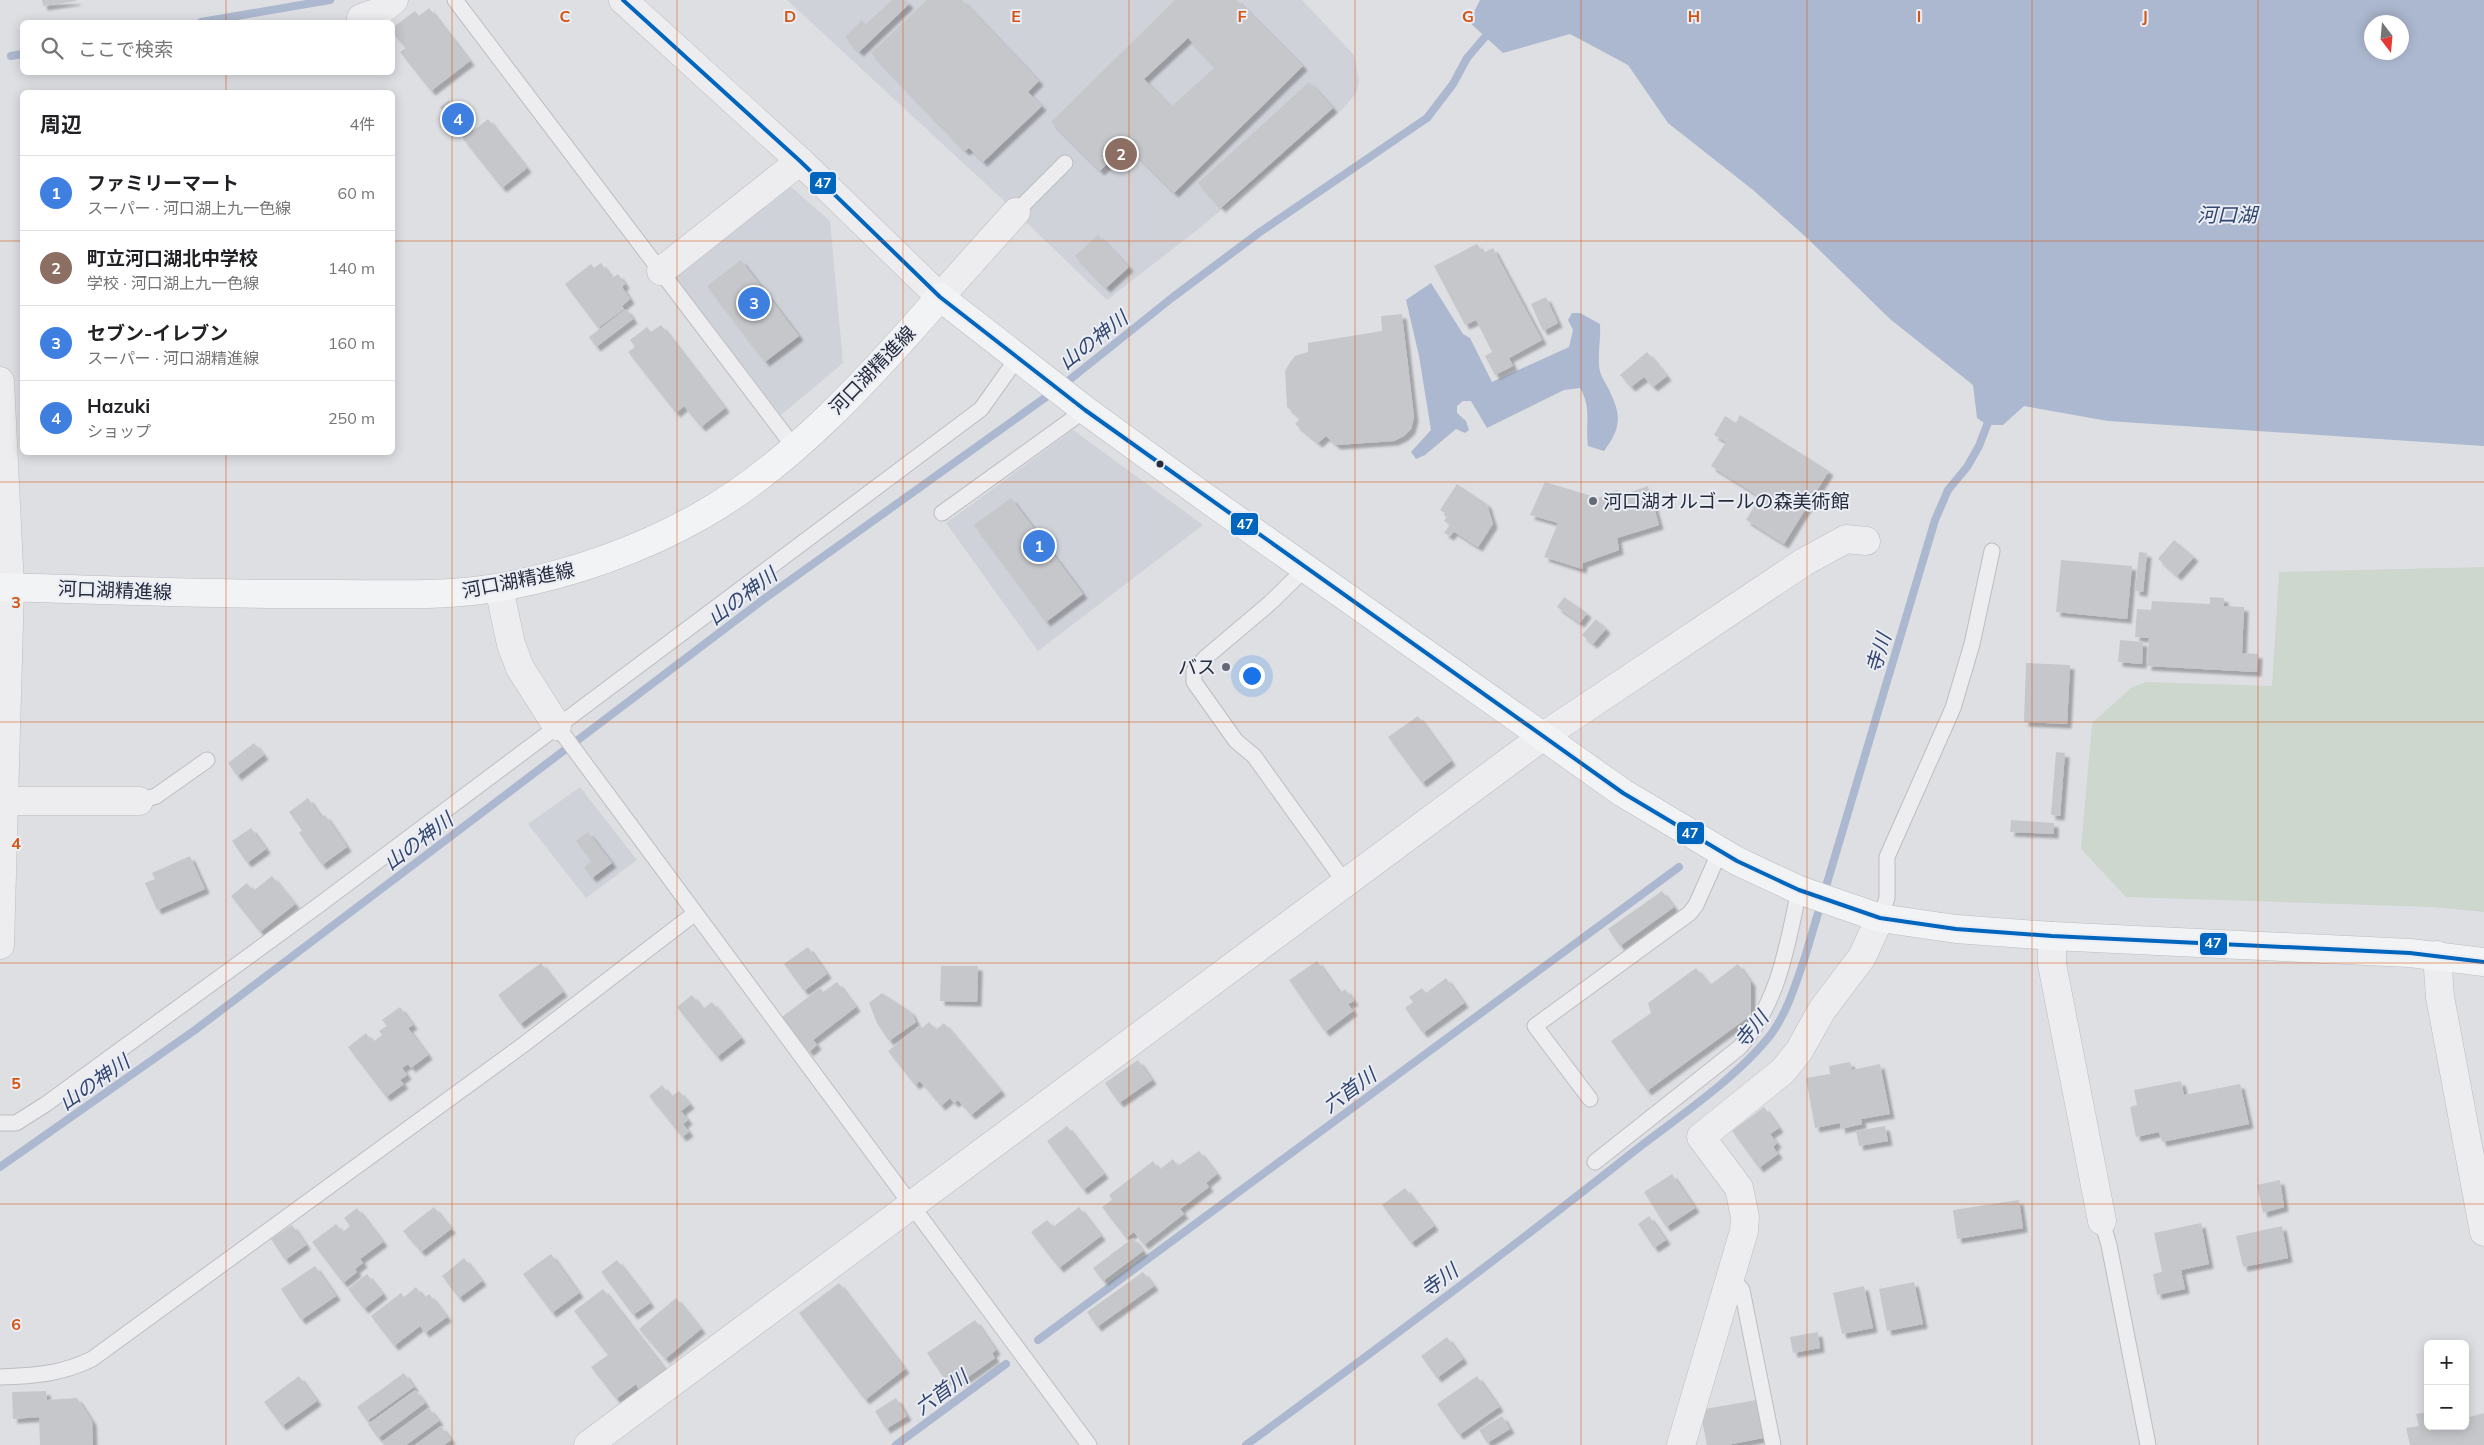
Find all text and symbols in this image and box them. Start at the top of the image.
text: C [560,6,571,26]
text: D [784,6,796,26]
text: E [1011,6,1021,26]
text: F [1237,6,1247,26]
text: G [1462,6,1474,26]
text: H [1688,6,1700,26]
text: I [1917,6,1921,26]
text: J [2142,6,2148,26]
north arrow [2364,15,2409,60]
search box [20,20,395,75]
icon: search [38,34,66,62]
text: ここで検索 [78,37,173,61]
pin: 4 [442,100,474,138]
text: 周辺 [40,111,82,137]
text: 4件 [349,114,375,134]
pin: 2 [1105,135,1137,173]
text: ファミリーマート [87,171,239,195]
line badge: 47 [809,171,837,195]
text: 47 [815,174,831,192]
text: 1 [51,183,61,203]
text: 60 m [338,183,375,203]
text: スーパー · 河口湖上九一色線 [87,198,291,218]
water label: 河口湖 [2197,202,2260,227]
text: 町立河口湖北中学校 [87,246,258,270]
text: 2 [51,258,61,278]
text: 140 m [328,258,375,278]
text: 学校 · 河口湖上九一色線 [87,273,259,293]
pin: 3 [738,284,770,322]
water label: 山の神川 [1054,304,1134,374]
text: セブン-イレブン [87,321,228,345]
street label: 河口湖精進線 [824,321,920,419]
text: 3 [51,333,61,353]
text: 160 m [328,333,375,353]
text: スーパー · 河口湖精進線 [87,348,259,368]
text: Hazuki [87,394,150,418]
text: 4 [51,408,61,428]
text: 250 m [328,408,375,428]
text: ショップ [87,421,151,441]
unlabelled marker [1155,459,1165,469]
place label: 河口湖オルゴールの森美術館 [1603,489,1850,513]
marker: 河口湖オルゴールの森美術館 [1587,495,1599,507]
line badge: 47 [1230,512,1259,536]
text: 47 [1237,515,1253,533]
pin: 1 [1023,527,1055,565]
street label: 河口湖精進線 [460,557,576,603]
water label: 山の神川 [703,561,783,630]
street label: 河口湖精進線 [58,576,172,604]
text: 3 [11,592,21,612]
water label: 寺川 [1860,628,1896,676]
place label: バス [1178,655,1216,679]
marker: バス [1220,661,1232,673]
your location [1239,663,1265,689]
water label: 山の神川 [379,806,459,875]
line badge: 47 [1676,821,1705,845]
text: 47 [1682,824,1698,842]
text: 4 [11,833,21,853]
line badge: 47 [2199,932,2228,956]
text: 47 [2205,934,2221,952]
water label: 寺川 [1729,1004,1775,1052]
water label: 山の神川 [54,1048,136,1115]
water label: 六首川 [1317,1061,1382,1118]
text: 5 [11,1073,21,1093]
water label: 寺川 [1416,1257,1464,1302]
text: 6 [11,1314,21,1334]
map controls [2424,1340,2469,1430]
button: + [2424,1340,2469,1385]
water label: 六首川 [909,1363,974,1420]
button: − [2424,1385,2469,1430]

